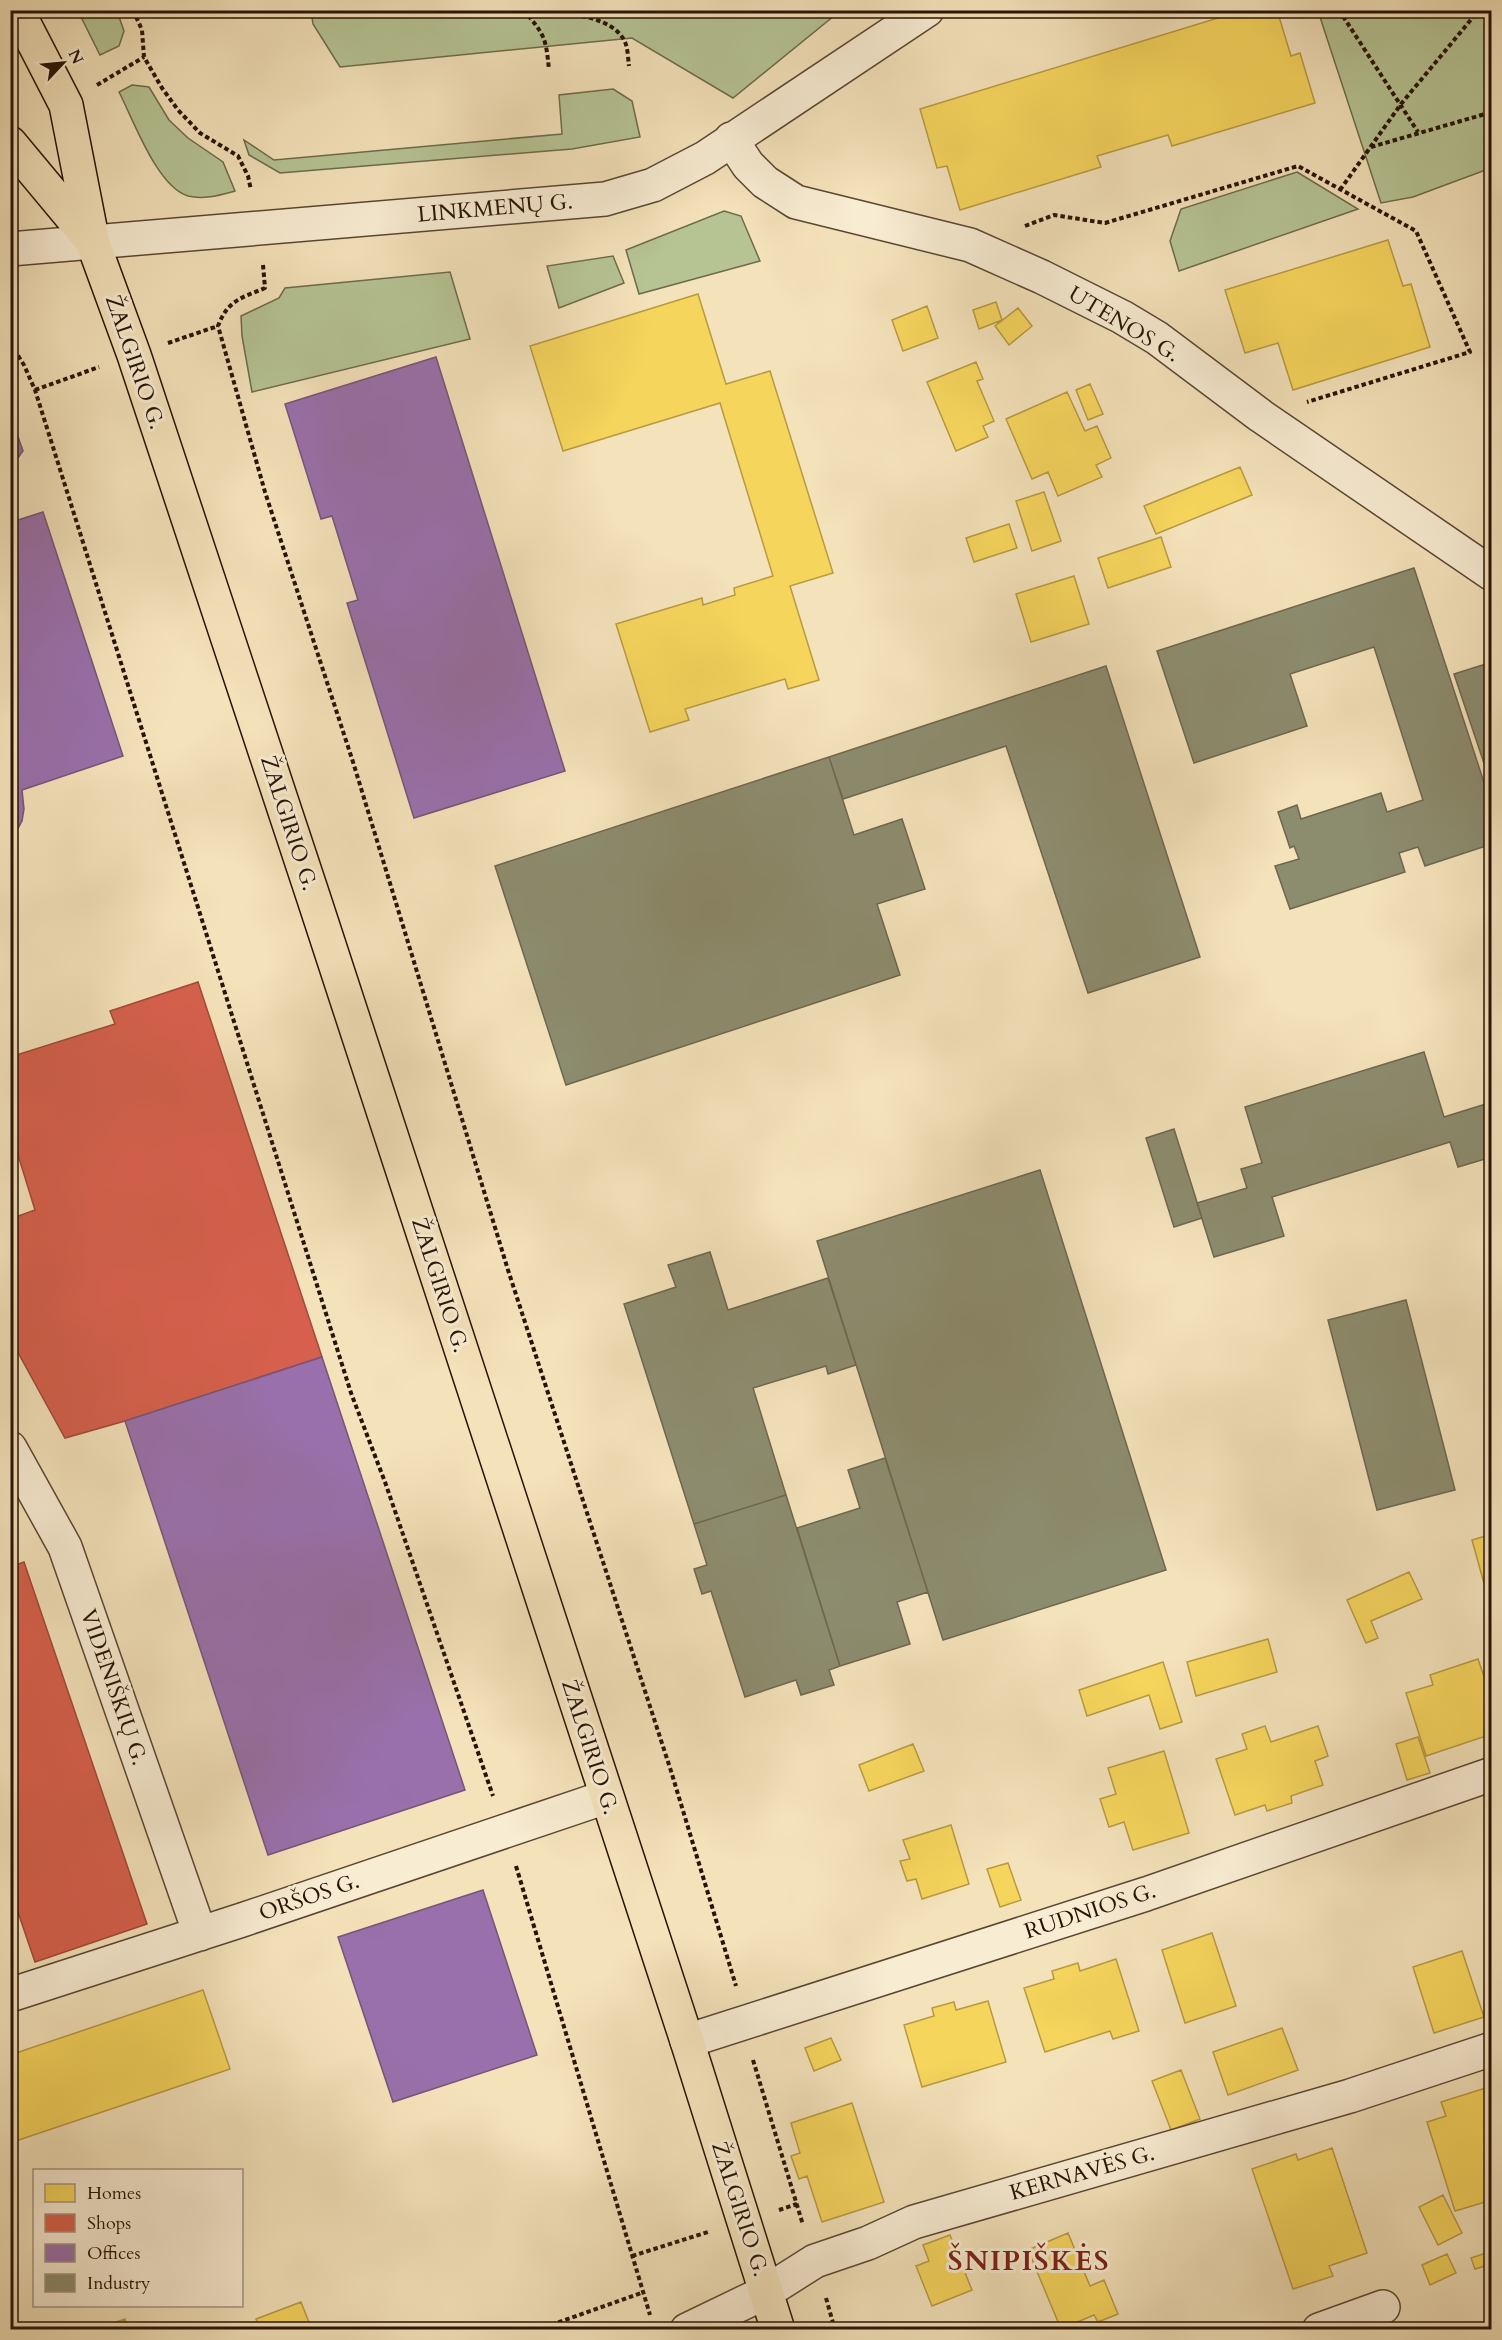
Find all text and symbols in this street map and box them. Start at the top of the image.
north arrow [33,33,93,93]
text: N [63,46,89,68]
street label: LINKMENŲ G. [416,186,574,230]
street label: UTENOS G. [1063,279,1185,369]
street label: ŽALGIRIO G. [98,291,172,433]
street label: ŽALGIRIO G. [253,752,325,894]
street label: ŽALGIRIO G. [404,1214,476,1356]
street label: VIDENIŠKIŲ G. [73,1605,155,1769]
street label: ŽALGIRIO G. [554,1676,626,1818]
street label: ORŠOS G. [255,1866,363,1928]
street label: RUDNIOS G. [1021,1876,1159,1946]
street label: ŽALGIRIO G. [704,2138,776,2280]
street label: KERNAVĖS G. [1006,2138,1158,2208]
legend [33,2169,243,2307]
text: Homes [87,2181,141,2206]
text: Shops [87,2211,131,2236]
text: Offices [87,2241,141,2266]
district label: ŠNIPIŠKĖS [948,2242,1110,2280]
text: Industry [87,2271,151,2296]

